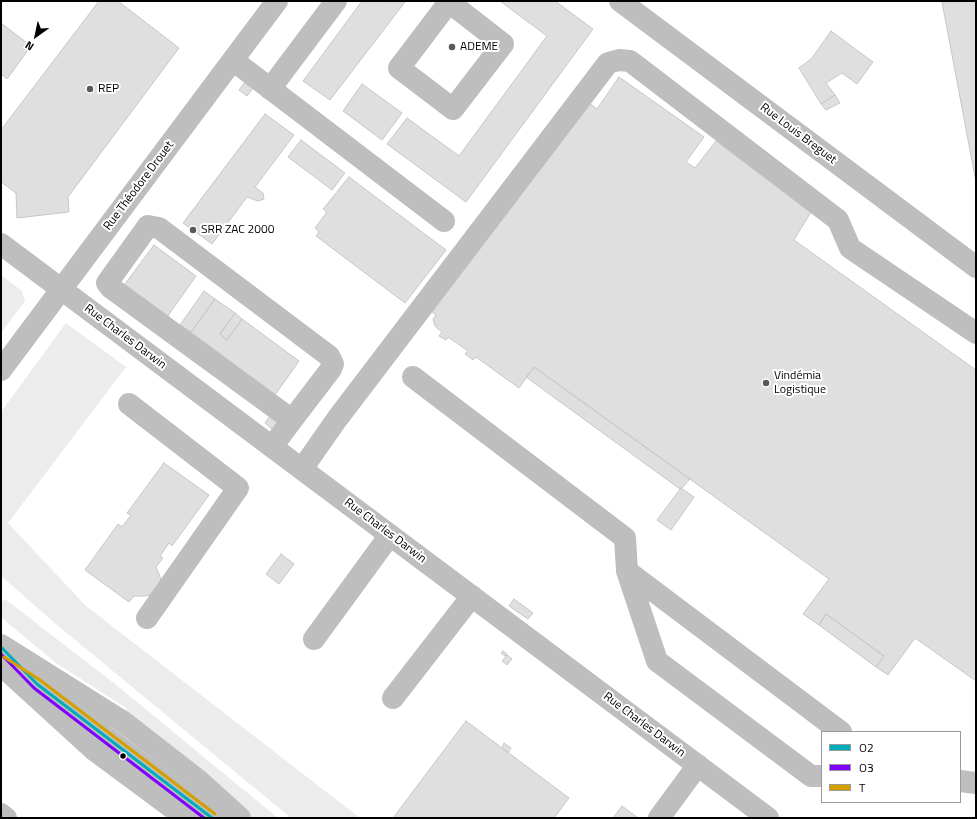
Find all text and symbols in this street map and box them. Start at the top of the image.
north arrow [16,16,56,56]
text: N [22,37,37,55]
place label: ADEME [460,40,498,54]
marker: ADEME [447,42,457,52]
place label: REP [98,82,119,96]
marker: REP [85,84,95,94]
street label: Rue Louis Breguet [757,101,839,167]
street label: Rue Théodore Drouet [101,139,177,233]
place label: SRR ZAC 2000 [201,223,274,237]
marker: SRR ZAC 2000 [188,225,198,235]
street label: Rue Charles Darwin [81,302,169,372]
place label: Vindémia Logistique [774,369,826,397]
marker: Vindémia Logistique [761,378,771,388]
street label: Rue Charles Darwin [341,496,429,566]
street label: Rue Charles Darwin [600,690,688,760]
legend [821,731,961,803]
text: O2 [859,738,874,757]
unlabelled marker [118,751,128,761]
text: O3 [859,758,874,777]
text: T [859,778,865,797]

